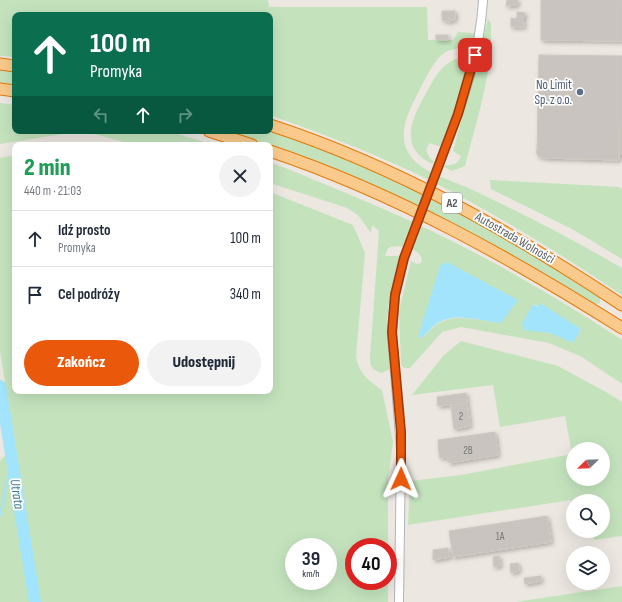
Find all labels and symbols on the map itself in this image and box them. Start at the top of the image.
pin [458,38,492,72]
place label: No Limit Sp. z o.o. [535,77,572,108]
marker: No Limit Sp. z o.o. [575,87,585,97]
road number: A2 [442,193,462,213]
street label: Autostrada Wolności [472,208,558,267]
house number: 2 [459,410,464,423]
north arrow [566,442,610,486]
house number: 2B [463,444,473,457]
position arrow [380,458,422,500]
water label: Utrata [6,478,28,511]
house number: 1A [496,530,505,543]
speed limit sign: 40 [345,538,397,590]

